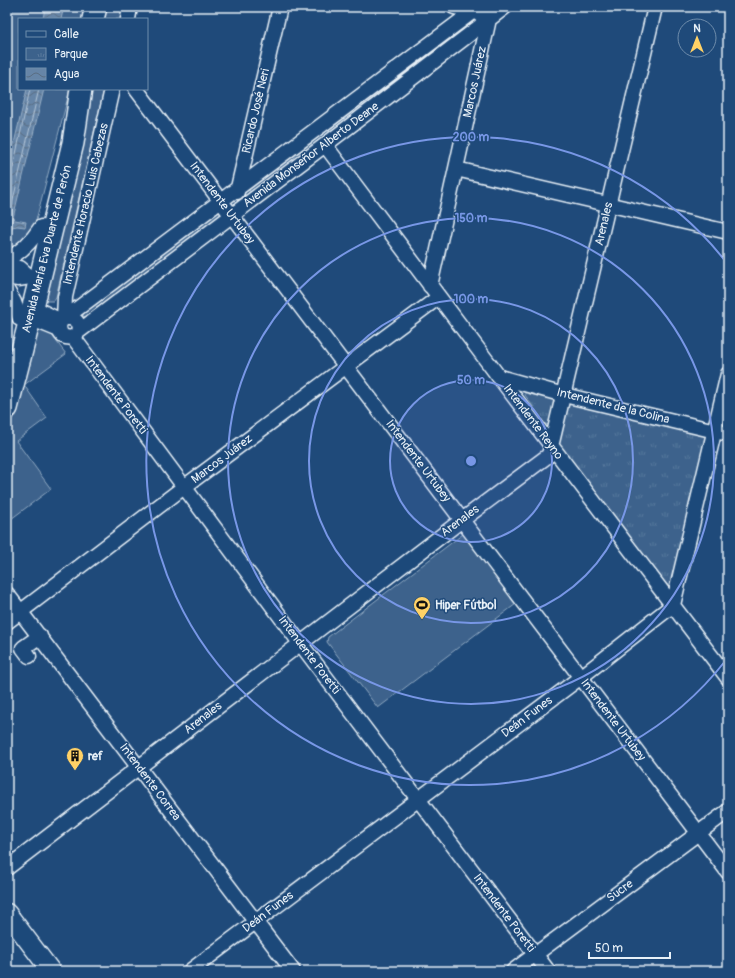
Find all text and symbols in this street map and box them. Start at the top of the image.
legend [18,18,148,90]
north arrow [677,18,717,58]
text: N [693,22,701,35]
text: Calle [54,27,79,42]
street label: Marcos Juárez [460,45,490,119]
text: Parque [54,47,88,62]
text: Agua [54,67,80,82]
street label: Ricardo José Neri [239,67,273,155]
street label: Avenida Monseñor Alberto Deane [240,99,382,211]
street label: Intendente Horacio Luis Cabezas [60,121,112,286]
text: 200 m [453,130,490,145]
street label: Intendente Urtubey [186,159,258,247]
street label: Avenida María Eva Duarte de Perón [19,163,75,334]
street label: Arenales [592,200,616,247]
text: 150 m [455,211,488,226]
text: 100 m [454,292,489,307]
street label: Intendente Poretti [82,353,150,437]
text: 50 m [457,373,485,388]
street label: Intendente Reyno [500,381,567,463]
street label: Intendente de la Colina [555,385,671,427]
street label: Intendente Urtubey [382,417,454,505]
street label: Marcos Juárez [188,431,256,487]
centre of rings [464,454,478,468]
street label: Arenales [438,501,483,540]
sports icon: Hiper Fútbol [412,595,432,620]
place label: Hiper Fútbol [435,598,497,613]
street label: Intendente Poretti [275,613,343,697]
street label: Intendente Urtubey [577,676,649,764]
street label: Deán Funes [499,693,556,741]
street label: Arenales [181,698,225,737]
street label: Intendente Correa [116,740,184,824]
building icon: ref [65,746,85,771]
place label: ref [88,749,103,764]
street label: Intendente Poretti [470,871,538,955]
street label: Sucre [604,876,636,906]
street label: Deán Funes [240,888,297,936]
scale bar [589,934,670,960]
text: 50 m [595,941,623,956]

